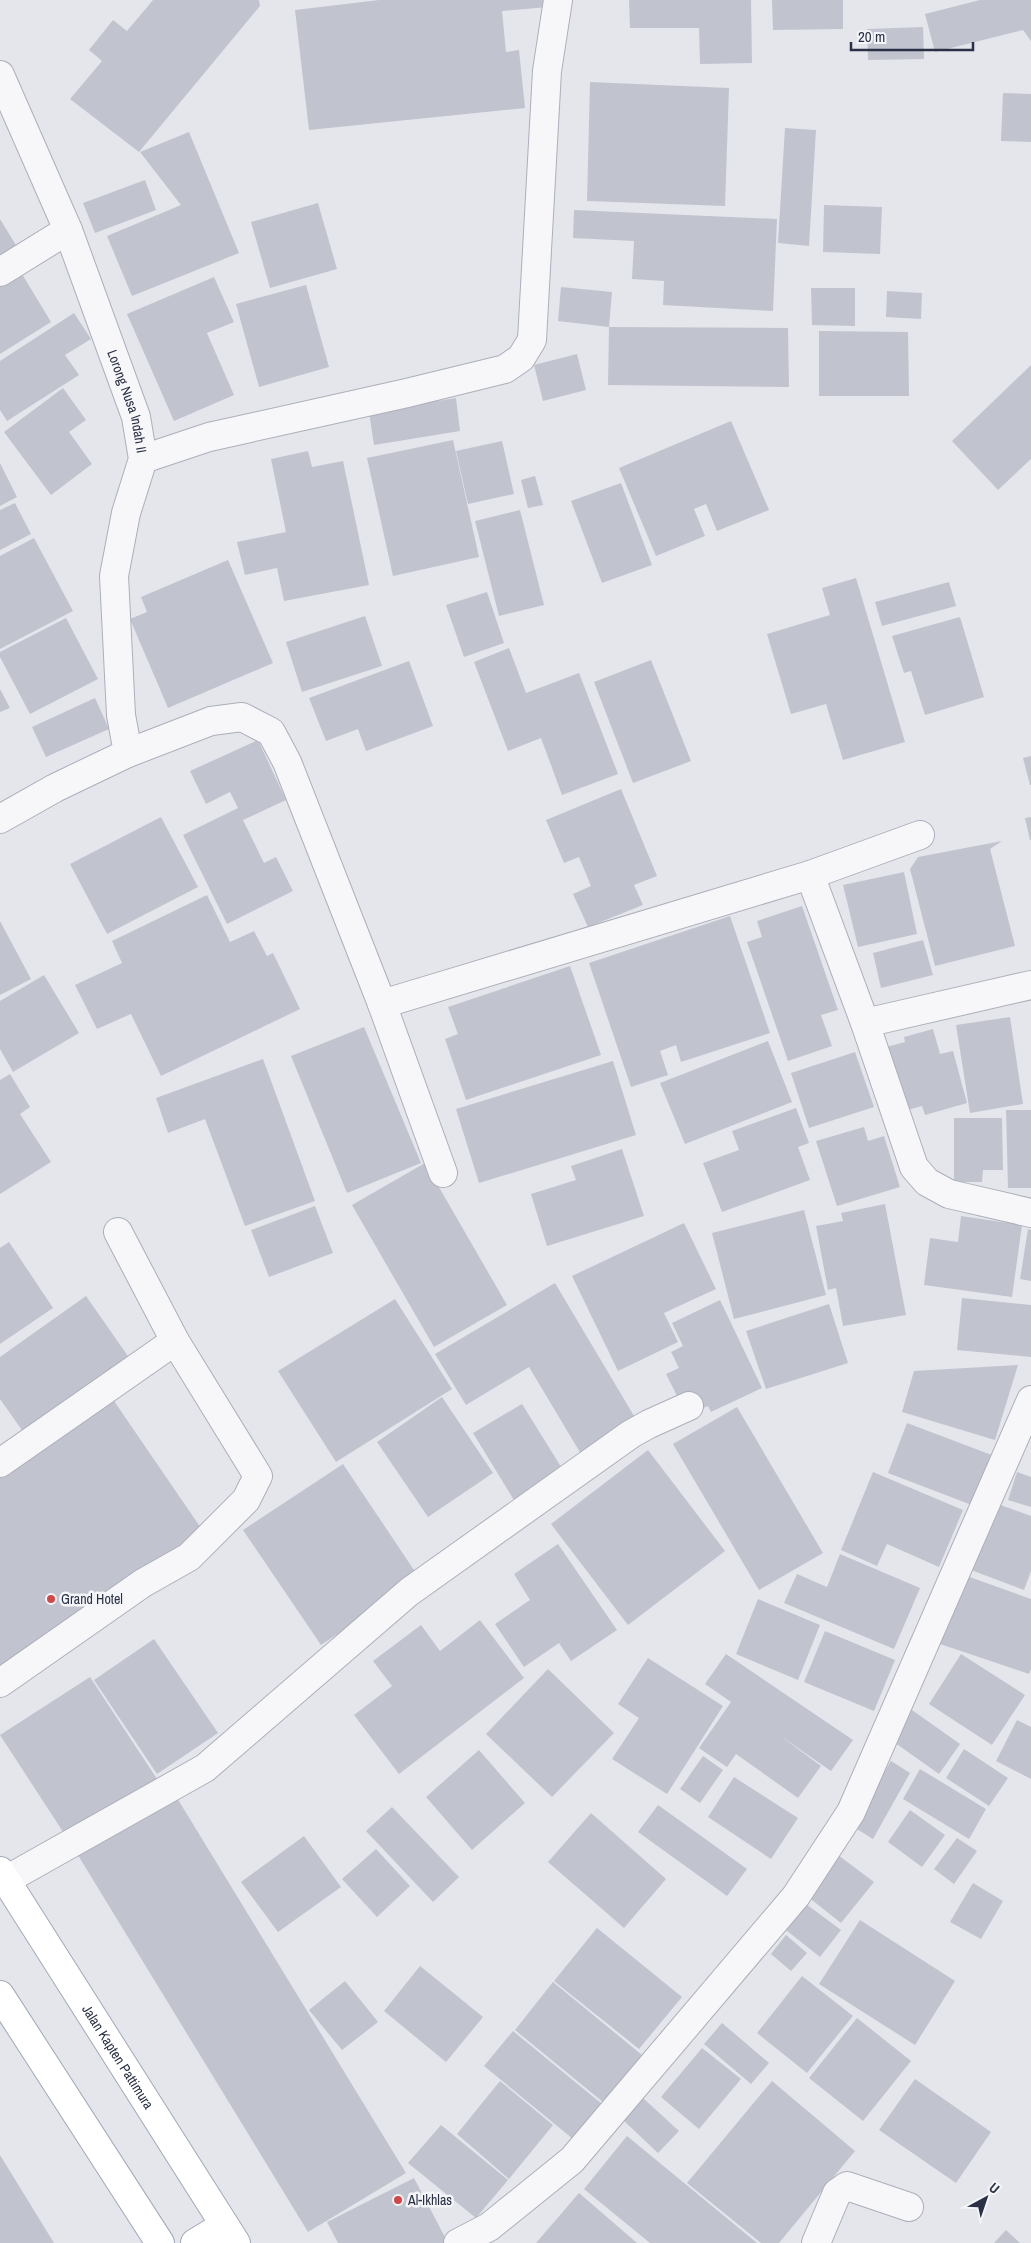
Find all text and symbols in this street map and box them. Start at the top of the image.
scale bar [851,20,974,52]
text: 20 m [858,26,885,47]
street label: Lorong Nusa Indah II [103,347,151,454]
place label: Grand Hotel [61,1590,123,1608]
marker: Grand Hotel [45,1593,57,1605]
street label: Jalan Kapten Pattimura [78,2001,158,2113]
north arrow [961,2173,1011,2223]
text: U [985,2178,1003,2198]
place label: Al-Ikhlas [407,2191,452,2209]
marker: Al-Ikhlas [392,2194,404,2206]

